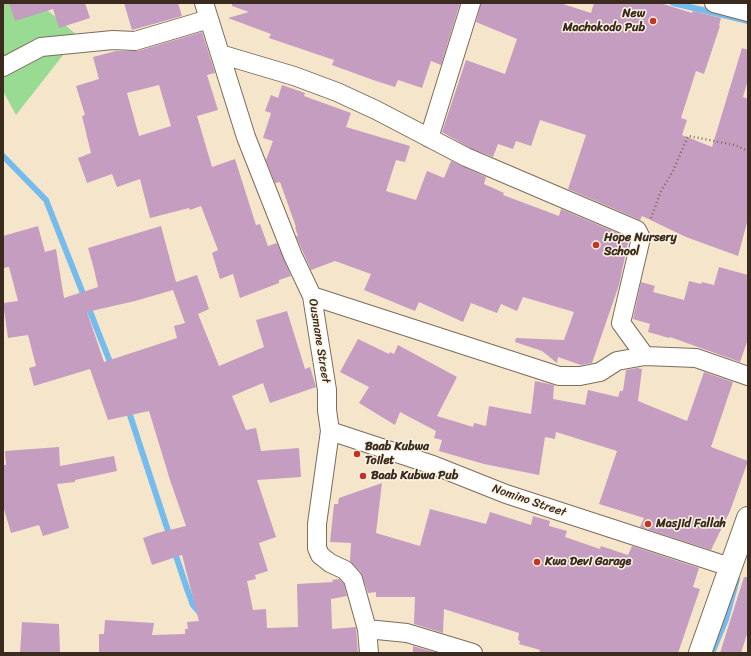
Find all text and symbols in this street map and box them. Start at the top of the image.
place label: New Machokodo Pub [563,7,645,35]
marker: New Machokodo Pub [648,16,658,26]
place label: Hope Nursery School [604,231,677,259]
marker: Hope Nursery School [591,240,601,250]
street label: Ousmane Street [305,298,333,384]
place label: Baab Kubwa Toilet [365,440,429,468]
marker: Baab Kubwa Toilet [352,449,362,459]
place label: Baab Kubwa Pub [371,469,458,483]
marker: Baab Kubwa Pub [358,471,368,481]
street label: Nomino Street [490,482,568,520]
place label: Masjid Fallah [656,517,726,531]
marker: Masjid Fallah [643,519,653,529]
place label: Kwa Devi Garage [545,555,631,569]
marker: Kwa Devi Garage [532,557,542,567]

